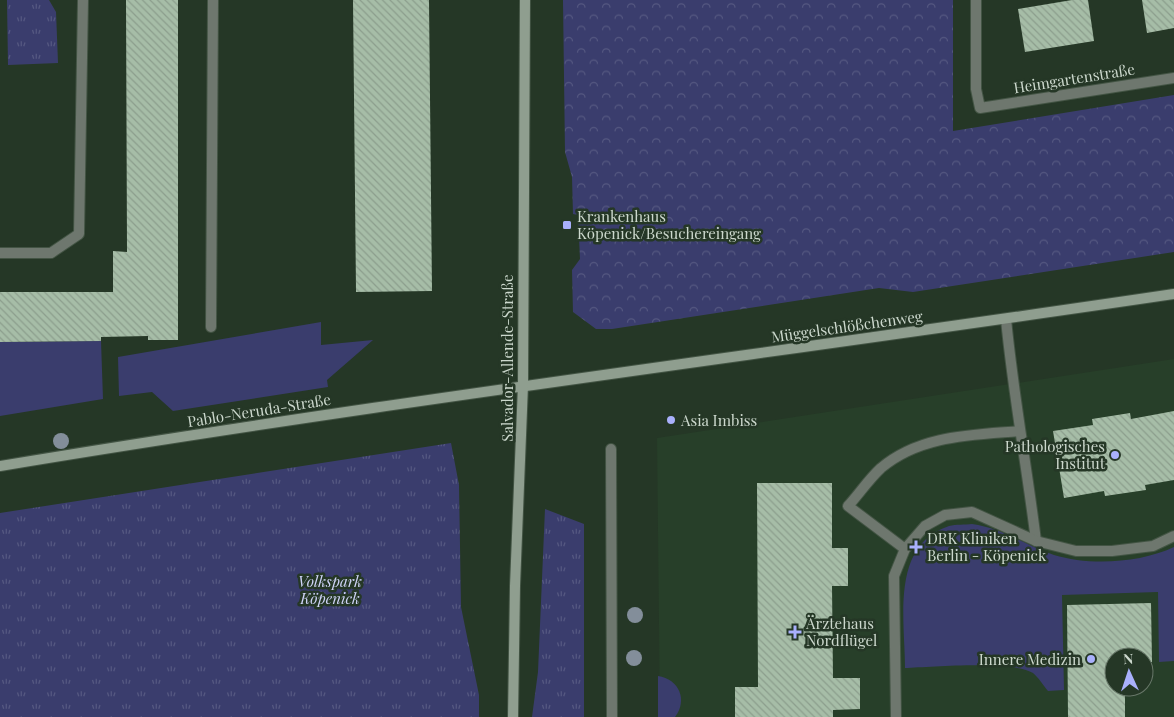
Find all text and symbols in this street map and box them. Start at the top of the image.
street label: Heimgartenstraße [1012,59,1136,97]
place label: Krankenhaus Köpenick/Besuchereingang [577,206,761,243]
marker: Krankenhaus Köpenick/Besuchereingang [561,219,573,231]
street label: Salvador-Allende-Straße [497,274,517,442]
street label: Müggelschlößchenweg [770,305,924,347]
street label: Pablo-Neruda-Straße [186,389,332,431]
place label: Asia Imbiss [680,410,757,430]
marker: Asia Imbiss [665,414,677,426]
place label: Pathologisches Institut [1005,436,1106,473]
marker: Pathologisches Institut [1109,449,1121,461]
place label: DRK Kliniken Berlin - Köpenick [927,528,1047,565]
marker: DRK Kliniken Berlin - Köpenick [909,540,923,554]
park label: Volkspark Köpenick [298,571,362,608]
place label: Ärztehaus Nordflügel [805,613,877,650]
marker: Ärztehaus Nordflügel [788,625,802,639]
north arrow [1104,647,1154,697]
place label: Innere Medizin [979,649,1081,669]
text: N [1123,649,1134,668]
marker: Innere Medizin [1085,653,1097,665]

